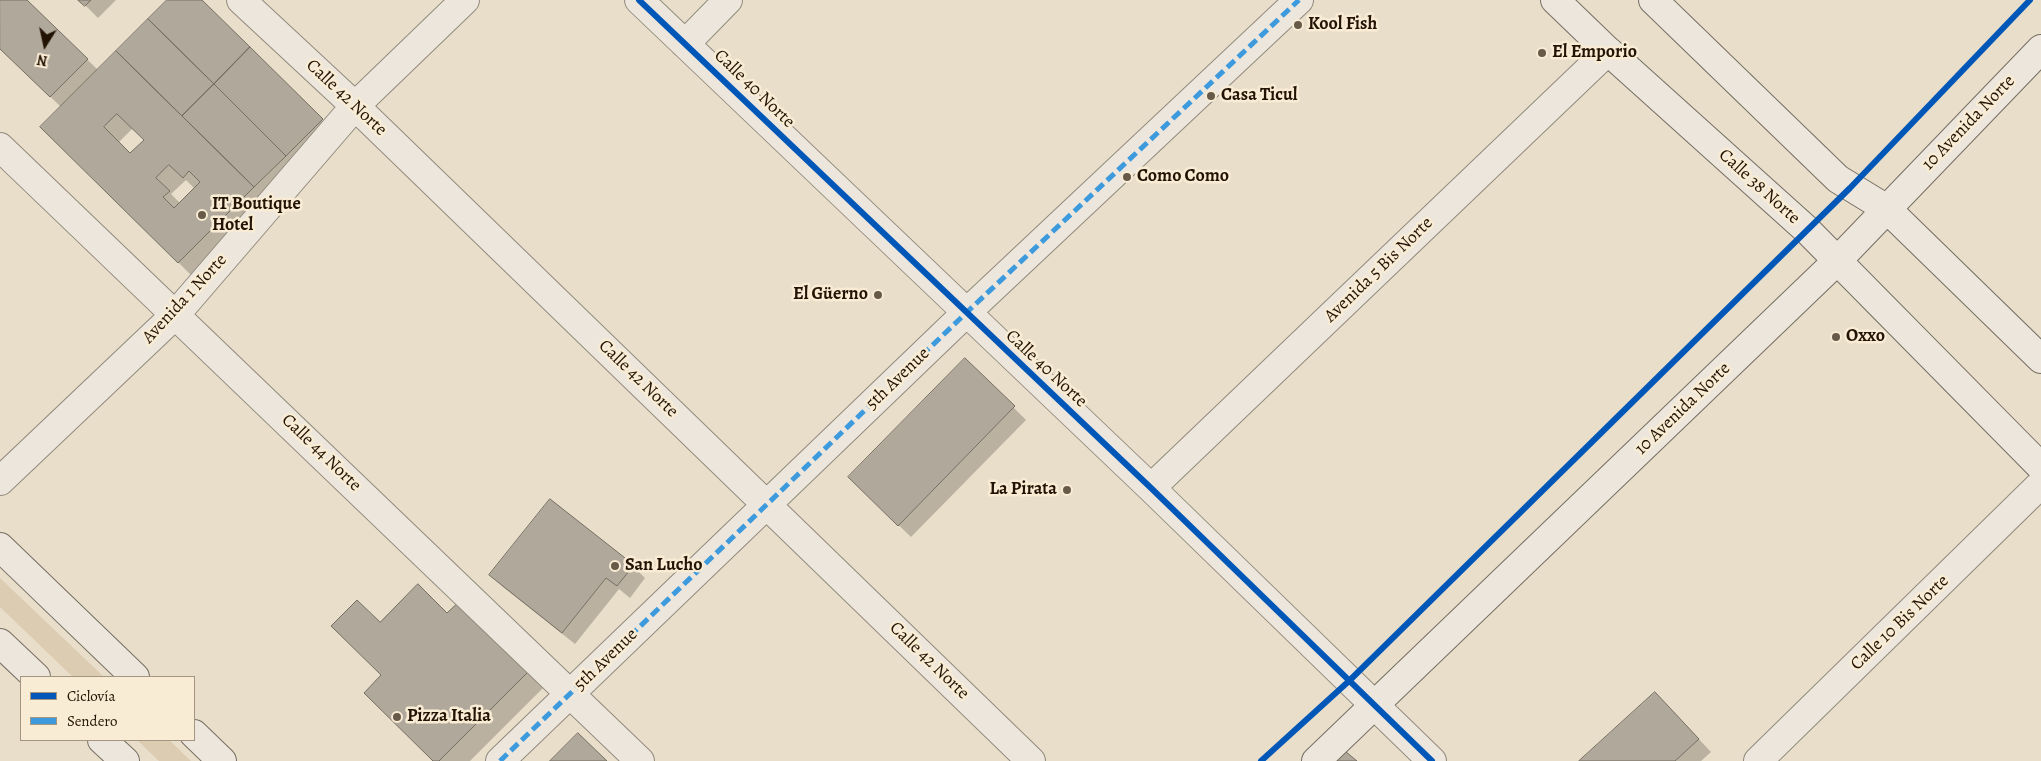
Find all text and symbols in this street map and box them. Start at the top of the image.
place label: Kool Fish [1308,14,1377,36]
marker: Kool Fish [1292,19,1304,31]
north arrow [20,20,70,70]
place label: El Emporio [1552,42,1637,64]
street label: Calle 40 Norte [709,45,799,133]
marker: El Emporio [1536,47,1548,59]
text: N [36,50,49,71]
street label: Calle 42 Norte [301,55,391,141]
street label: 10 Avenida Norte [1918,71,2020,175]
place label: Casa Ticul [1221,85,1298,107]
marker: Casa Ticul [1205,90,1217,102]
street label: Calle 38 Norte [1714,145,1804,229]
place label: Como Como [1137,166,1229,188]
marker: Como Como [1121,171,1133,183]
place label: IT Boutique Hotel [212,194,301,236]
marker: IT Boutique Hotel [196,209,208,221]
street label: Avenida 5 Bis Norte [1320,213,1438,327]
street label: Avenida 1 Norte [138,250,232,348]
place label: El Güerno [793,284,868,306]
marker: El Güerno [872,289,884,301]
street label: Calle 40 Norte [1001,326,1091,412]
place label: Oxxo [1846,326,1885,348]
marker: Oxxo [1830,331,1842,343]
street label: Calle 42 Norte [594,336,682,422]
street label: 5th Avenue [862,343,934,415]
street label: 10 Avenida Norte [1631,358,1735,460]
street label: Calle 44 Norte [277,410,365,496]
place label: La Pirata [989,479,1057,501]
marker: La Pirata [1061,484,1073,496]
place label: San Lucho [625,555,702,577]
marker: San Lucho [609,560,621,572]
street label: Calle 10 Bis Norte [1846,571,1954,675]
street label: Calle 42 Norte [885,618,973,704]
street label: 5th Avenue [570,624,642,696]
legend [20,676,195,741]
text: Ciclovía [67,686,115,706]
place label: Pizza Italia [407,706,491,728]
text: Sendero [67,711,117,731]
marker: Pizza Italia [391,711,403,723]

